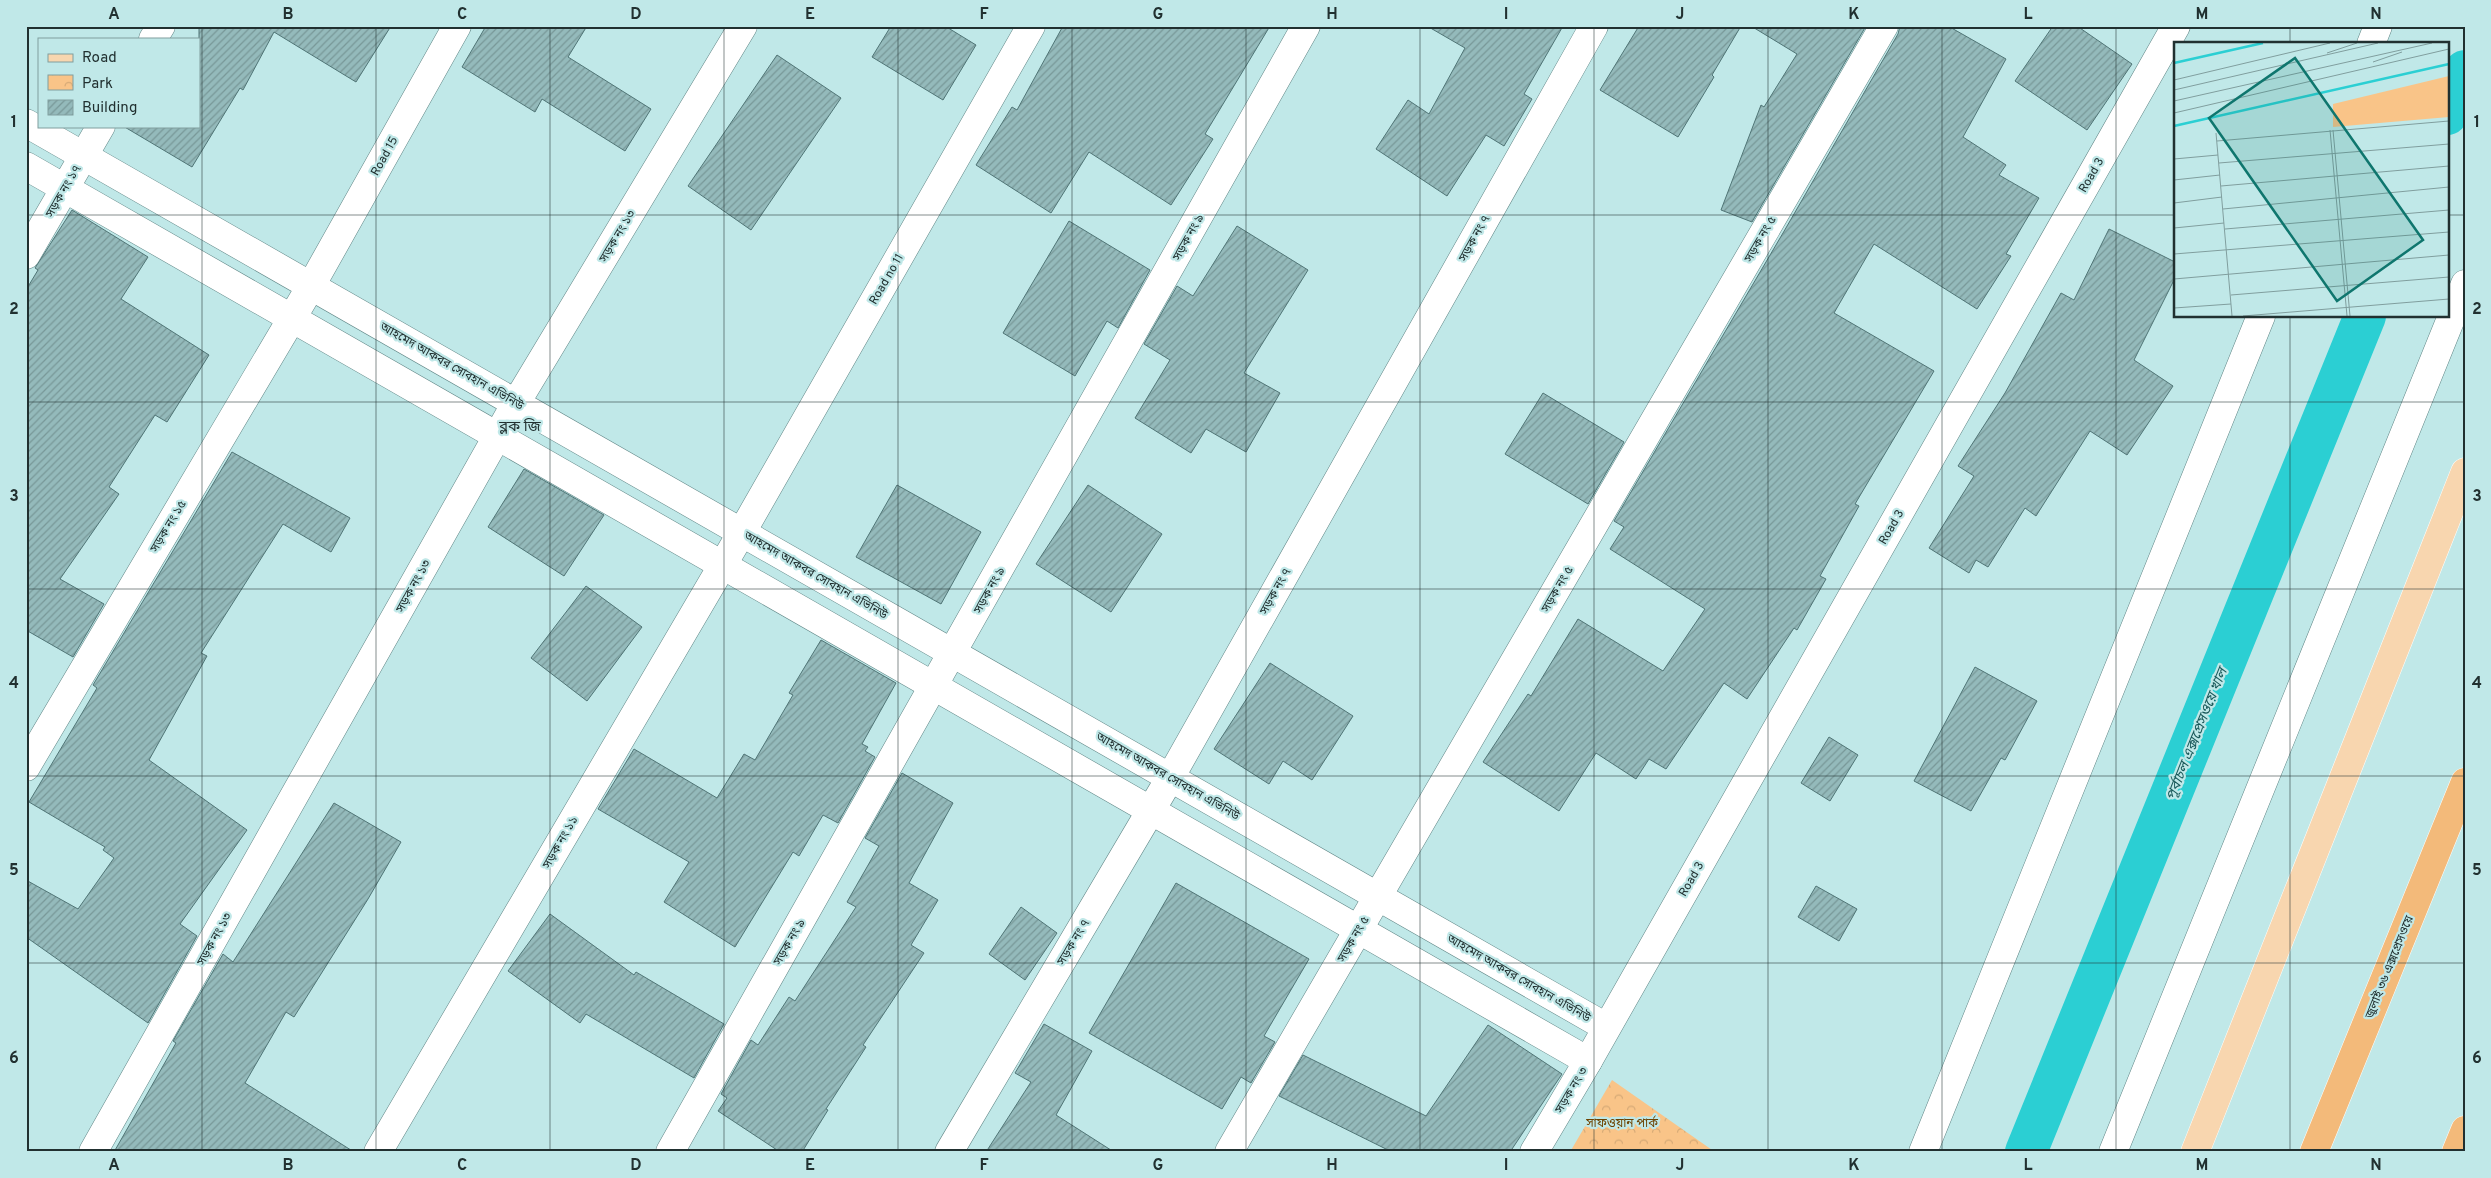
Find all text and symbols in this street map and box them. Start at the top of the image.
text: A [108,5,120,25]
text: B [282,5,294,25]
text: C [457,5,467,25]
text: D [630,5,642,25]
text: E [805,5,815,25]
text: F [979,5,989,25]
text: G [1153,5,1163,25]
text: H [1326,5,1338,25]
text: I [1504,5,1508,25]
text: J [1676,5,1684,25]
text: K [1848,5,1860,25]
text: L [2023,5,2033,25]
text: M [2196,5,2208,25]
text: N [2370,5,2382,25]
legend [38,38,200,128]
inset map [2174,42,2448,318]
text: Road [82,49,117,68]
text: Park [82,75,113,94]
text: Building [82,99,137,118]
text: 1 [11,113,17,133]
text: 1 [2474,113,2480,133]
street label: Road 15 [368,134,402,179]
street label: Road 3 [2075,155,2108,196]
street label: সড়ক নং ১৭ [42,162,85,222]
street label: সড়ক নং ১৩ [596,208,640,266]
street label: সড়ক নং ৯ [1169,211,1208,265]
street label: সড়ক নং ৭ [1455,212,1494,266]
street label: সড়ক নং ৫ [1741,213,1781,266]
street label: Road no 11 [866,251,908,308]
text: 2 [9,300,19,320]
text: 2 [2472,300,2482,320]
street label: আহমেদ আকবর সোবহান এভিনিউ [376,318,527,415]
district label: ব্লক জি [498,418,542,437]
text: 3 [9,487,19,507]
text: 3 [2472,487,2482,507]
street label: সড়ক নং ১৫ [147,498,191,556]
street label: Road 3 [1875,507,1908,548]
street label: আহমেদ আকবর সোবহান এভিনিউ [740,527,891,624]
street label: সড়ক নং ১৩ [392,557,435,617]
street label: সড়ক নং ৫ [1538,563,1578,616]
street label: সড়ক নং ৯ [970,564,1009,618]
street label: সড়ক নং ৭ [1256,565,1295,619]
water label: পূর্বাচল এক্সপ্রেসওয়ে খাল [2162,663,2233,803]
text: 4 [9,674,19,694]
text: 4 [2472,674,2482,694]
street label: আহমেদ আকবর সোবহান এভিনিউ [1092,728,1243,825]
street label: সড়ক নং ১১ [539,813,582,873]
street label: Road 3 [1675,859,1708,900]
text: 5 [9,861,19,881]
text: 5 [2472,861,2482,881]
street label: সড়ক নং ১৩ [193,910,236,970]
street label: সড়ক নং ৫ [1334,913,1374,966]
street label: জুলাই ৩৬ এক্সপ্রেসওয়ে [2361,913,2418,1022]
street label: সড়ক নং ৯ [770,916,810,969]
street label: সড়ক নং ৭ [1053,917,1094,969]
street label: আহমেদ আকবর সোবহান এভিনিউ [1443,930,1594,1027]
text: 6 [9,1049,19,1069]
text: 6 [2472,1049,2482,1069]
street label: সড়ক নং ৩ [1551,1065,1592,1117]
park label: সাফওয়ান পার্ক [1585,1115,1658,1132]
text: A [108,1156,120,1176]
text: B [282,1156,294,1176]
text: C [457,1156,467,1176]
text: D [630,1156,642,1176]
text: E [805,1156,815,1176]
text: F [979,1156,989,1176]
text: G [1153,1156,1163,1176]
text: H [1326,1156,1338,1176]
text: I [1504,1156,1508,1176]
text: J [1676,1156,1684,1176]
text: K [1848,1156,1860,1176]
text: L [2023,1156,2033,1176]
text: M [2196,1156,2208,1176]
text: N [2370,1156,2382,1176]

